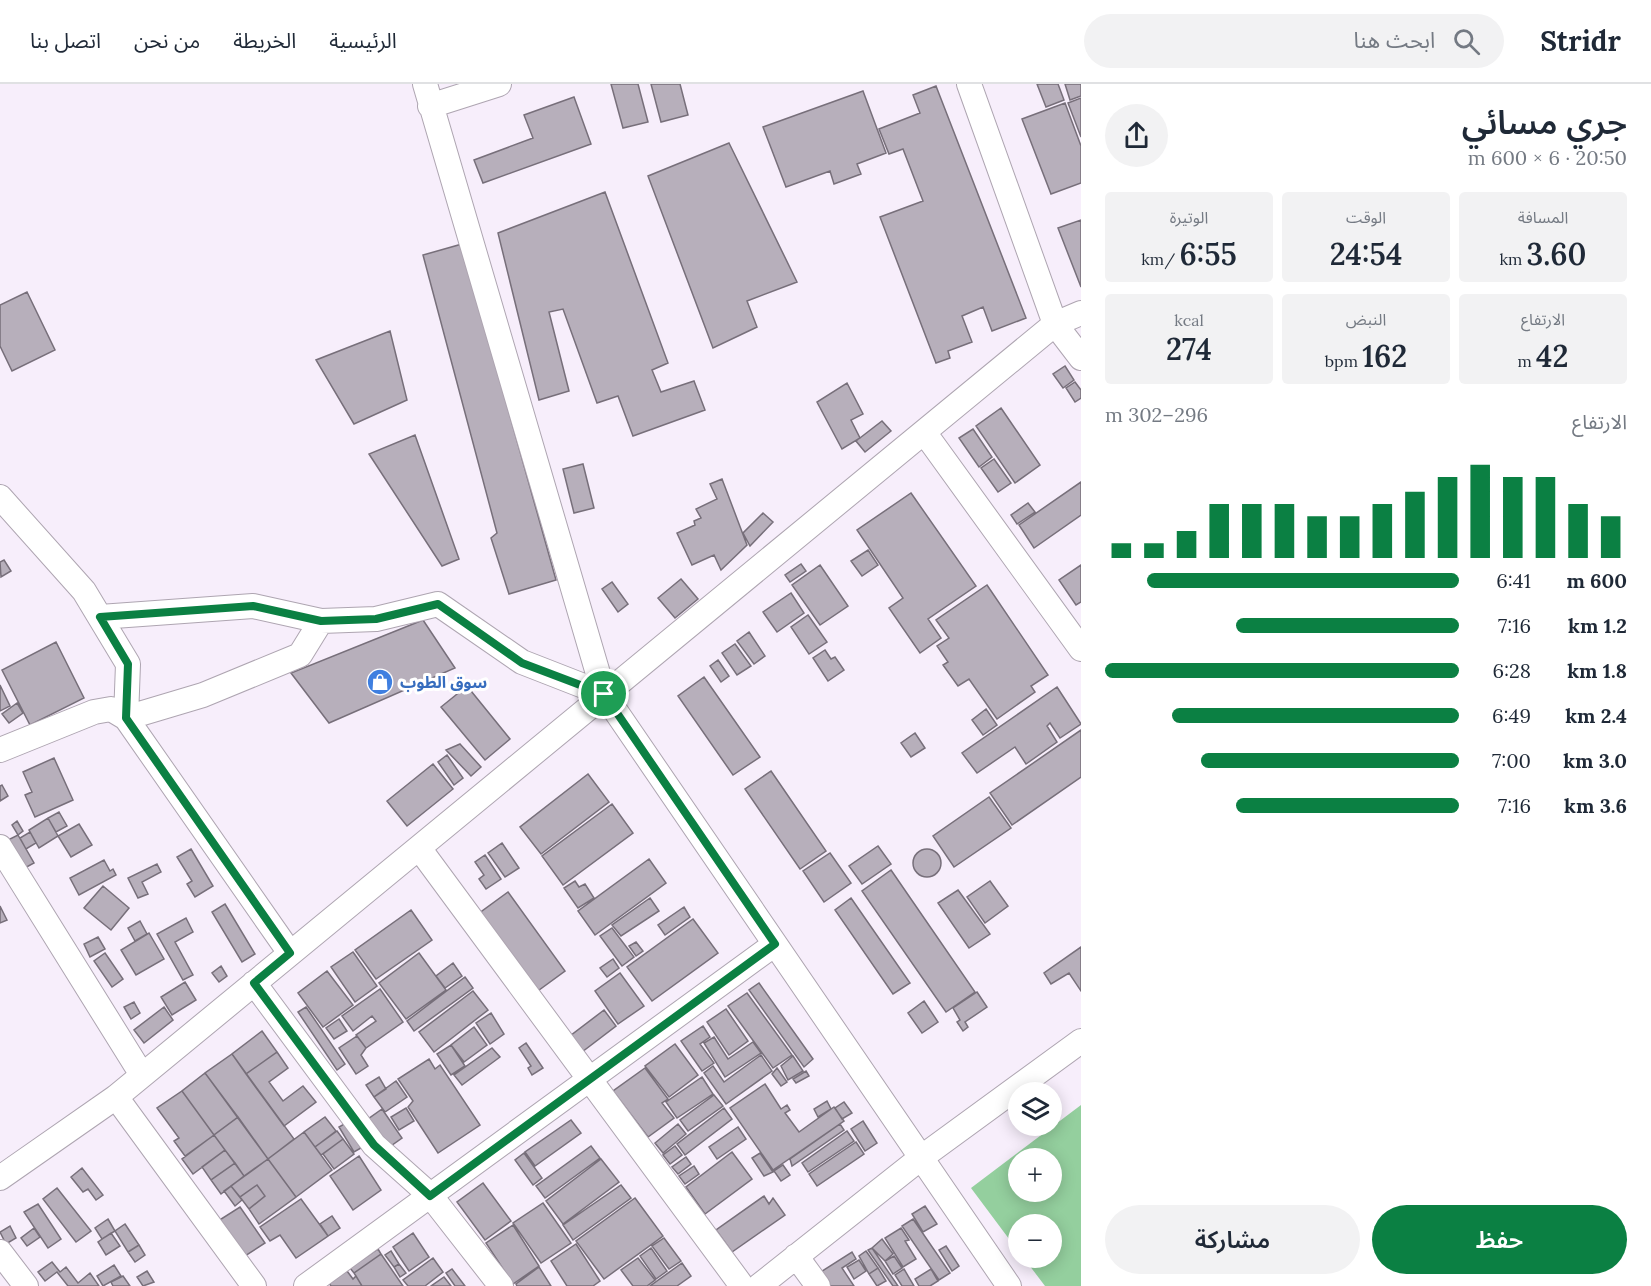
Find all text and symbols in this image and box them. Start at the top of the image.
search box [1084,14,1504,68]
text: Stridr [1540,23,1621,59]
icon: search [1450,25,1483,58]
text: ابحث هنا [1354,26,1435,54]
text: اتصل بنا [30,27,101,54]
text: من نحن [134,27,200,54]
text: الخريطة [233,27,296,54]
text: الرئيسية [329,27,397,54]
text: جري مسائي [1462,101,1627,143]
button: share [1105,104,1168,167]
text: 20:50 · 6 × 600 m [1468,145,1627,170]
text: الوتيرة [1170,207,1208,227]
text: الوقت [1346,207,1386,227]
text: المسافة [1518,207,1568,227]
text: 6:55 [1179,235,1237,273]
text: 24:54 [1330,235,1402,273]
text: 3.60 [1527,235,1587,273]
text: /km [1141,249,1179,269]
text: km [1499,249,1527,269]
text: النبض [1346,309,1386,329]
text: الارتفاع [1521,309,1565,329]
text: kcal [1174,310,1204,330]
text: 274 [1166,330,1212,368]
text: 162 [1362,337,1407,375]
text: 42 [1536,337,1568,375]
text: bpm [1325,351,1362,371]
text: m [1518,351,1536,371]
text: 296–302 m [1105,402,1208,427]
text: الارتفاع [1572,409,1627,434]
text: 6:41 [1496,568,1531,593]
text: 600 m [1566,568,1627,593]
text: 7:16 [1498,613,1531,638]
text: 1.2 km [1568,613,1627,638]
text: 6:28 [1492,658,1531,683]
text: 1.8 km [1567,658,1627,683]
shop icon: سوق الطوب [365,667,395,697]
pin [578,668,629,719]
place label: سوق الطوب [400,672,487,692]
icon: arrive [587,677,620,710]
text: 6:49 [1492,703,1531,728]
text: 2.4 km [1565,703,1627,728]
text: 7:00 [1492,748,1531,773]
text: 3.0 km [1563,748,1627,773]
text: 7:16 [1498,793,1531,818]
text: 3.6 km [1564,793,1627,818]
map controls [1008,1082,1062,1268]
button: layers [1008,1082,1062,1136]
button: + [1008,1148,1062,1202]
button: مشاركة [1105,1205,1360,1274]
button: حفظ [1372,1205,1627,1274]
button: − [1008,1214,1062,1268]

